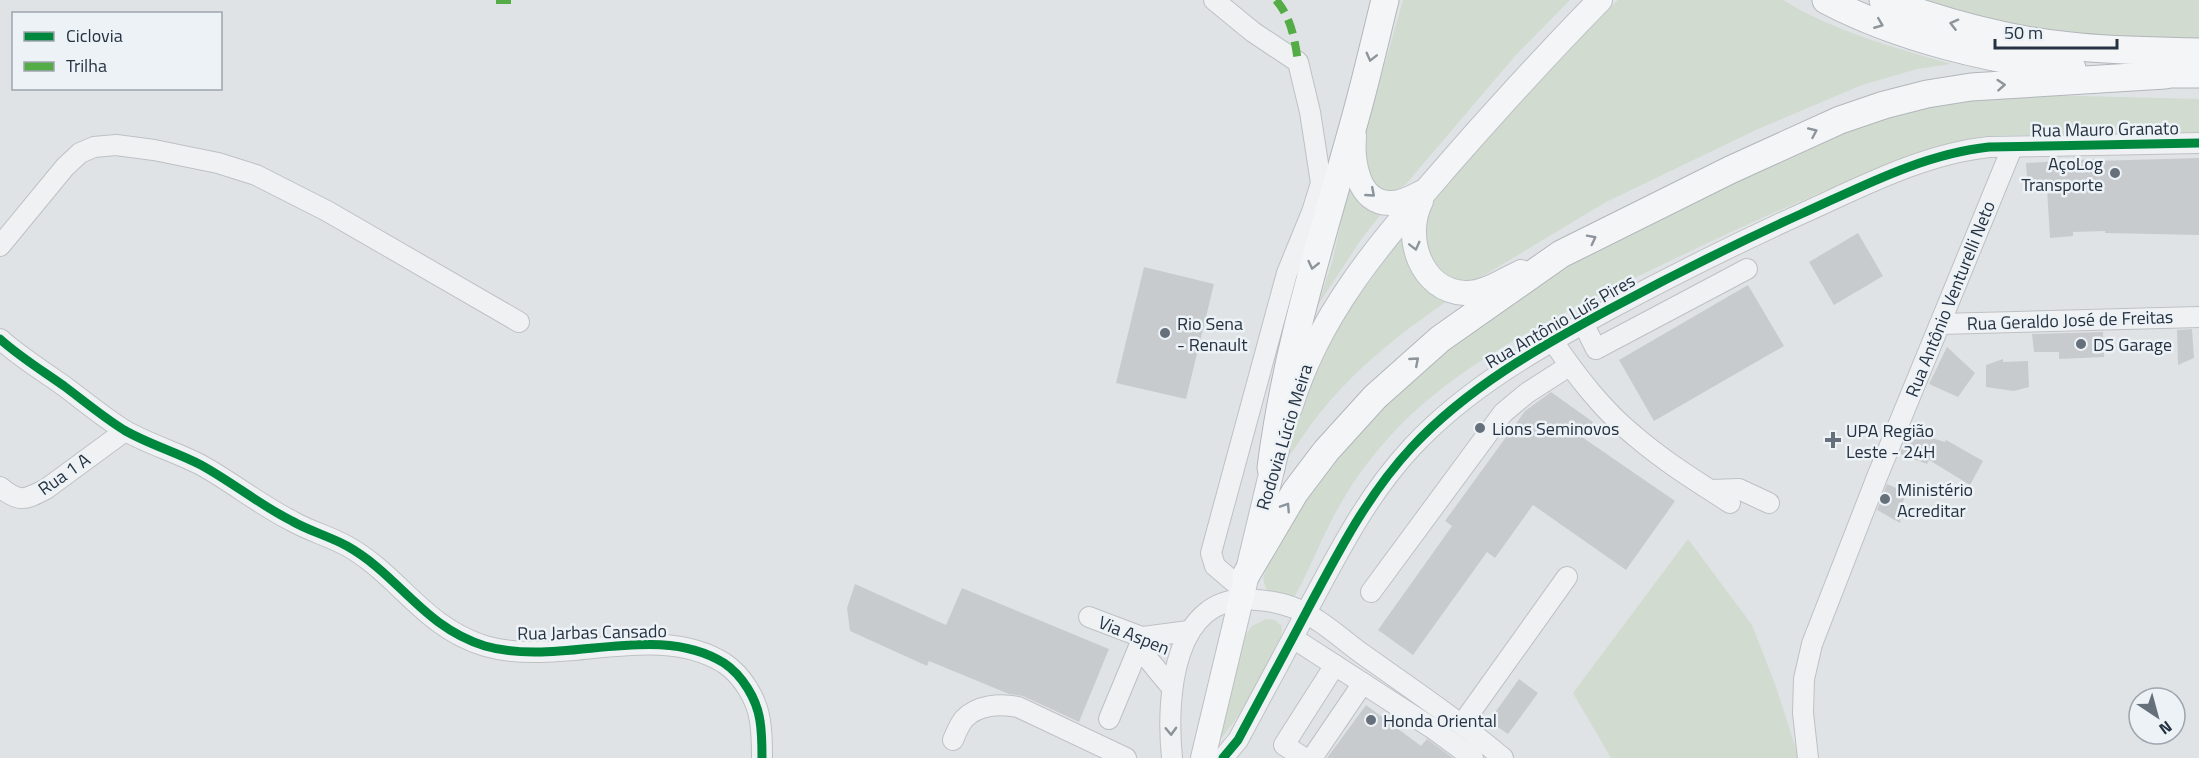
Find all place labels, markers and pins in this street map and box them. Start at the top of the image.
place label: AçoLog Transporte [2021,150,2103,198]
marker: AçoLog Transporte [2108,166,2122,180]
place label: Rio Sena - Renault [1177,310,1248,358]
marker: Rio Sena - Renault [1158,326,1172,340]
place label: DS Garage [2093,331,2172,358]
marker: DS Garage [2074,337,2088,351]
place label: Lions Seminovos [1492,415,1619,442]
place label: UPA Região Leste - 24H [1846,417,1936,465]
marker: Lions Seminovos [1473,421,1487,435]
marker: UPA Região Leste - 24H [1824,431,1842,449]
place label: Ministério Acreditar [1897,476,1973,524]
marker: Ministério Acreditar [1878,492,1892,506]
place label: Honda Oriental [1383,707,1497,734]
marker: Honda Oriental [1364,713,1378,727]

